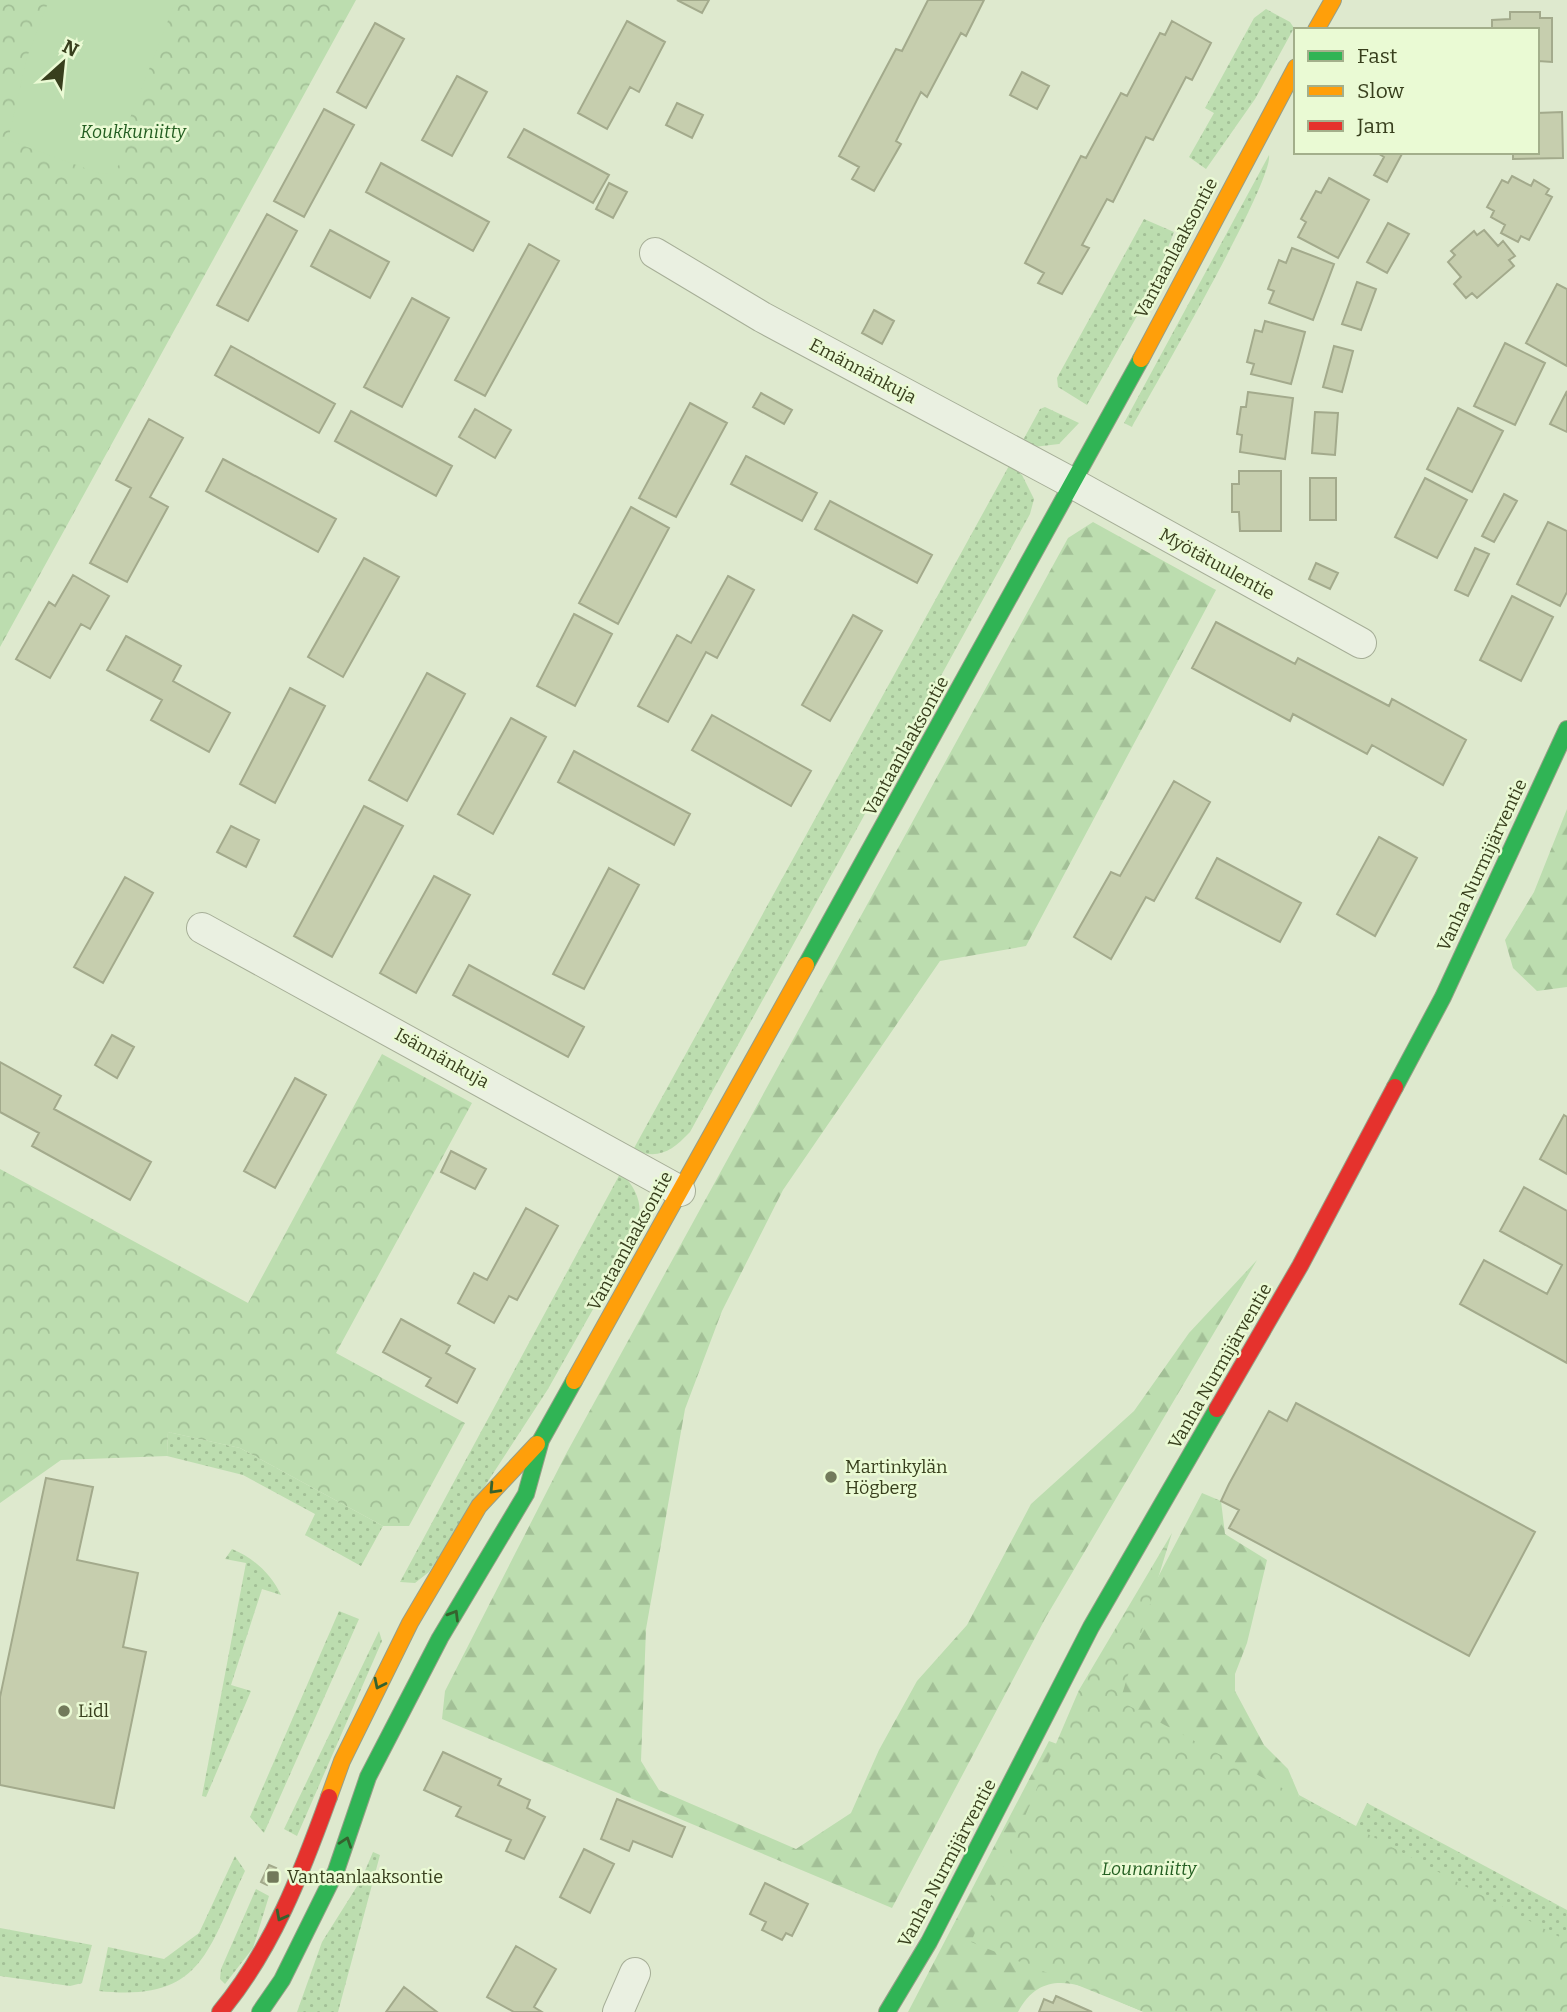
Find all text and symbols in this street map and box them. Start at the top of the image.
north arrow [28,28,98,98]
legend [1294,28,1539,154]
text: N [59,35,83,62]
text: Fast [1357,43,1398,69]
text: Slow [1357,78,1404,104]
text: Jam [1356,113,1395,139]
park label: Koukkuniitty [80,121,187,143]
street label: Vantaanlaaksontie [1130,174,1222,322]
street label: Emännänkuja [806,334,920,408]
street label: Myötätuulentie [1156,523,1278,605]
street label: Vantaanlaaksontie [859,672,953,820]
street label: Vanha Nurmijärventie [1432,775,1532,955]
street label: Isännänkuja [391,1023,493,1093]
street label: Vantaanlaaksontie [583,1167,677,1315]
street label: Vanha Nurmijärventie [1164,1279,1276,1453]
place label: Martinkylän Högberg [845,1456,948,1499]
marker: Martinkylän Högberg [823,1469,839,1485]
one-way arrow [490,1481,503,1494]
one-way arrow [445,1610,458,1623]
one-way arrow [373,1677,387,1689]
place label: Lidl [78,1700,109,1722]
marker: Lidl [56,1703,72,1719]
street label: Vanha Nurmijärventie [893,1775,1001,1951]
one-way arrow [338,1837,352,1849]
park label: Lounaniitty [1102,1858,1197,1880]
place label: Vantaanlaaksontie [287,1866,443,1888]
marker: Vantaanlaaksontie [265,1869,281,1885]
one-way arrow [276,1909,290,1922]

